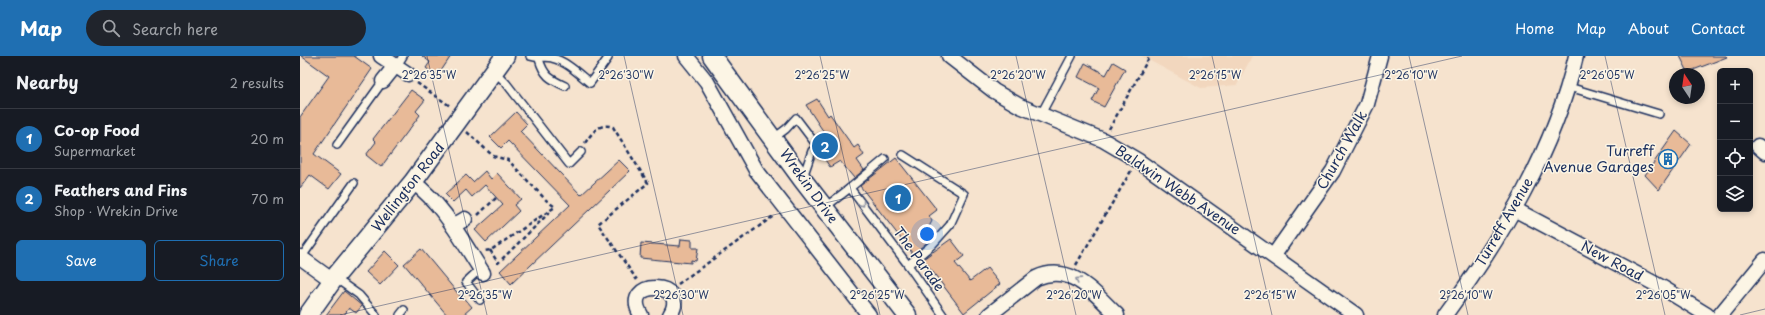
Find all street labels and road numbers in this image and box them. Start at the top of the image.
street label: Church Walk [1311,106,1372,193]
street label: Wellington Road [366,138,449,236]
street label: Baldwin Webb Avenue [1111,140,1245,240]
street label: Wrekin Drive [775,144,844,227]
street label: Turreff Avenue [1470,173,1538,270]
street label: The Parade [889,222,950,295]
street label: New Road [1577,235,1647,286]

